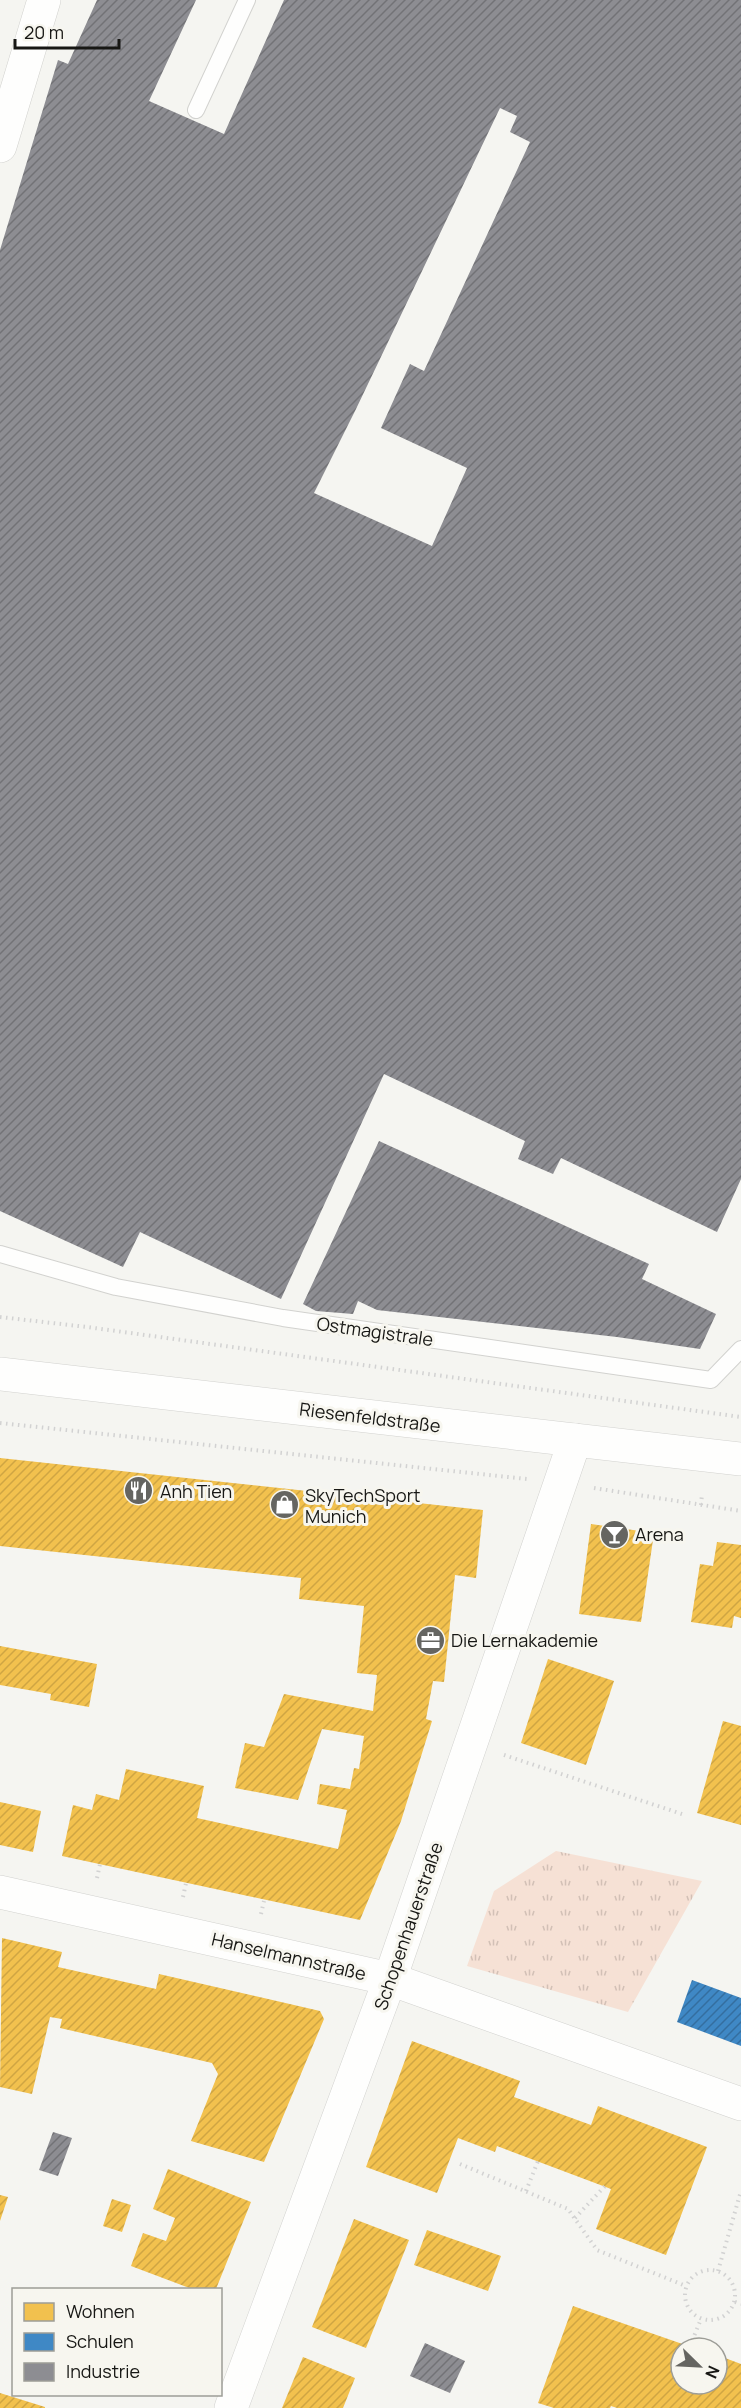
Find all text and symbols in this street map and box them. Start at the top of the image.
scale bar [15,12,118,50]
text: 20 m [24,20,64,44]
street label: Ostmagistrale [315,1311,435,1351]
street label: Riesenfeldstraße [298,1396,442,1438]
restaurant icon: Anh Tien [123,1475,155,1507]
place label: Anh Tien [160,1479,232,1503]
place label: SkyTechSport Munich [305,1483,420,1528]
shop icon: SkyTechSport Munich [268,1489,300,1521]
bar icon: Arena [598,1518,630,1550]
place label: Arena [635,1522,684,1546]
office icon: Die Lernakademie [414,1624,446,1656]
place label: Die Lernakademie [451,1628,598,1652]
street label: Schopenhauerstraße [368,1839,448,2013]
street label: Hanselmannstraße [209,1927,369,1985]
legend [12,2288,222,2396]
text: Wohnen [66,2299,135,2323]
text: Schulen [66,2329,134,2353]
north arrow [669,2336,729,2396]
text: Industrie [66,2359,140,2383]
text: N [700,2362,725,2382]

